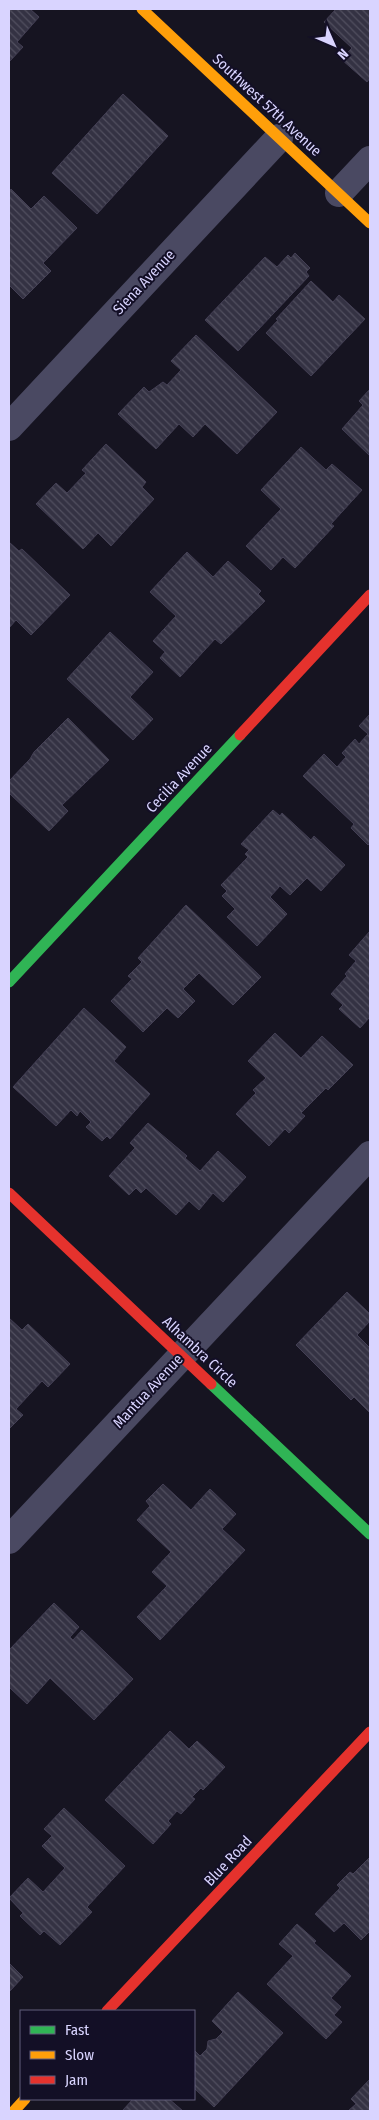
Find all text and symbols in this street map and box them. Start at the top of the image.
north arrow [309,20,359,70]
text: N [334,45,352,63]
street label: Southwest 57th Avenue [209,50,325,160]
street label: Siena Avenue [109,246,179,318]
street label: Cecilia Avenue [142,739,216,817]
street label: Alhambra Circle [159,1313,241,1391]
street label: Mantua Avenue [109,1350,187,1432]
street label: Blue Road [200,1832,256,1890]
legend [20,2010,195,2100]
text: Fast [65,2021,89,2039]
text: Slow [65,2046,94,2064]
text: Jam [65,2071,88,2089]

